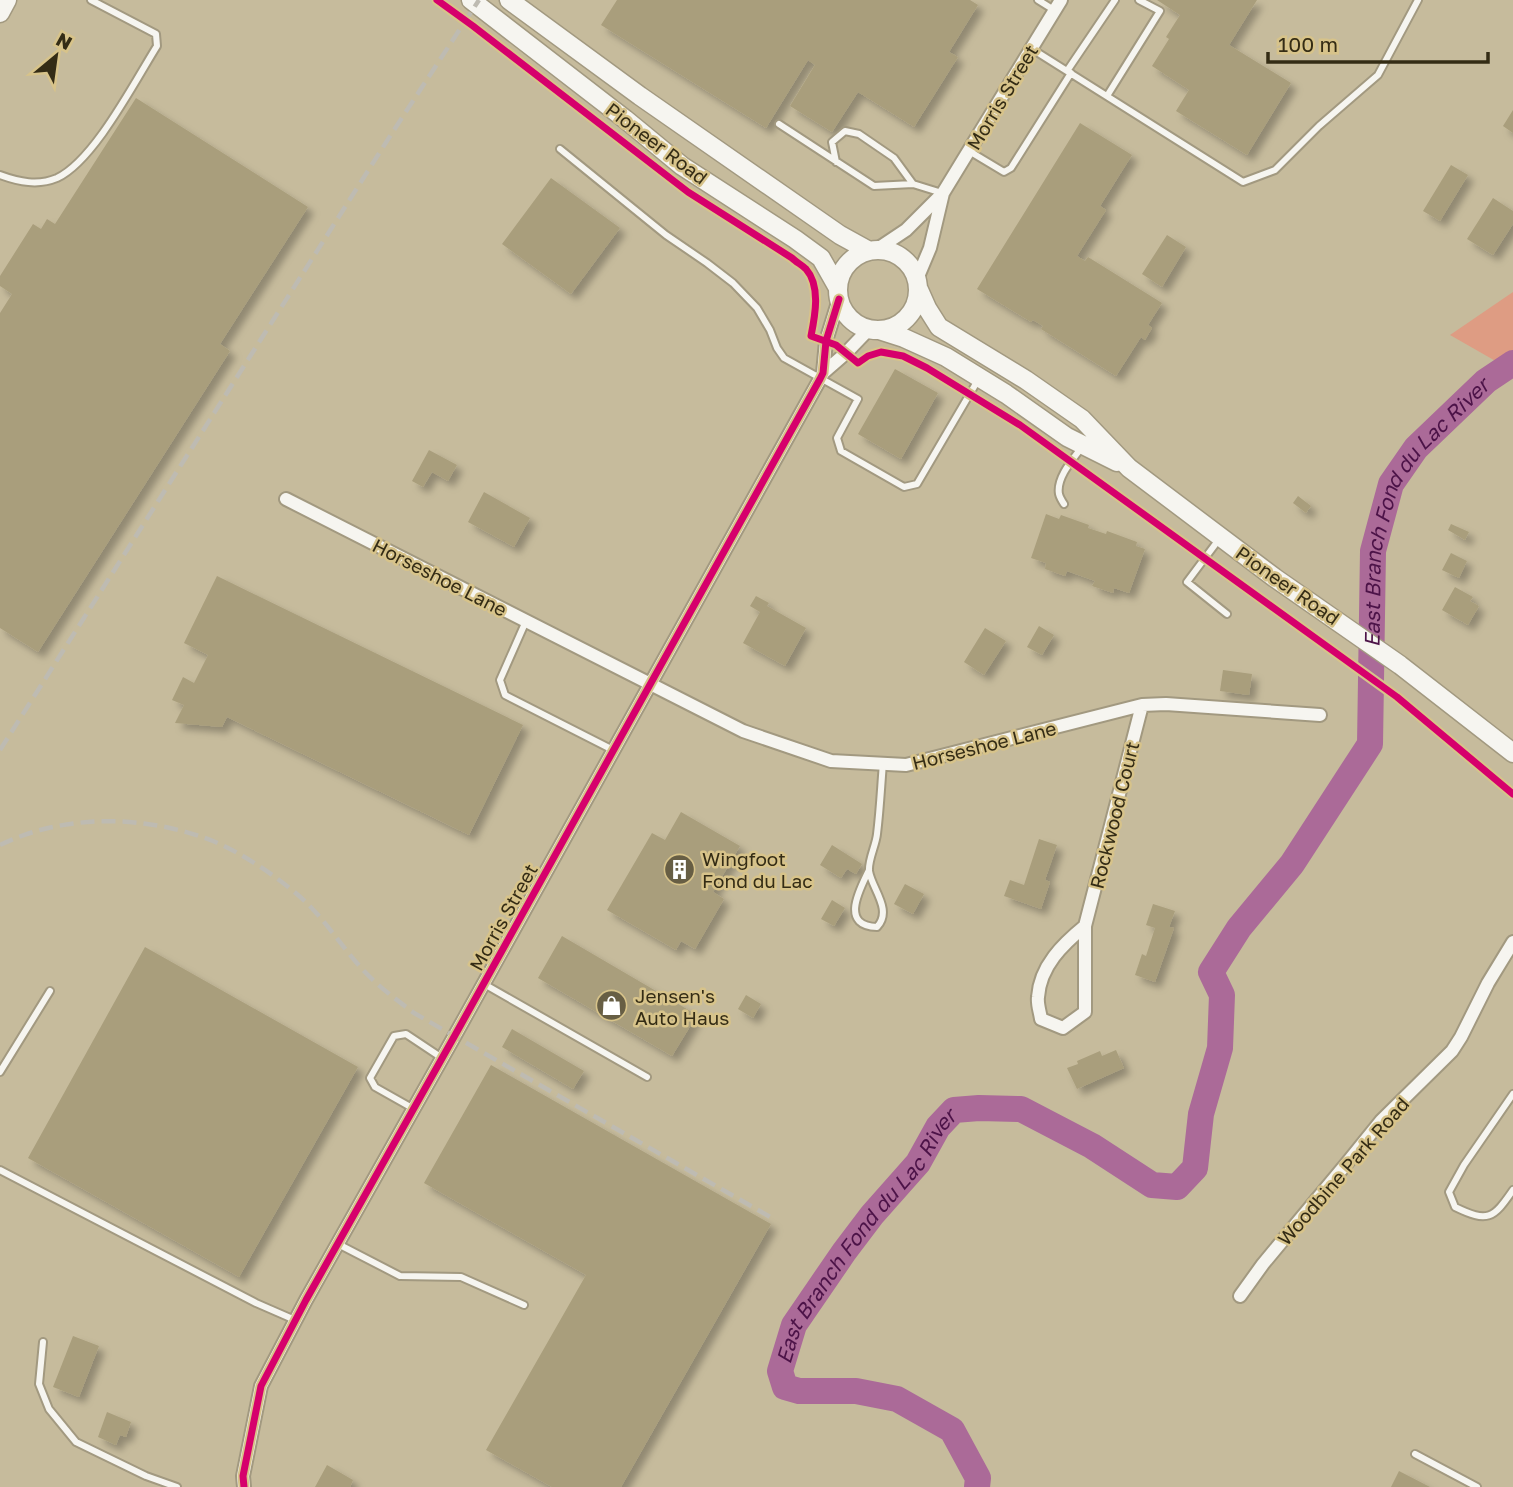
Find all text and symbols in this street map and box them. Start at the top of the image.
north arrow [21,21,91,91]
scale bar [1268,21,1488,65]
text: N [53,27,76,54]
text: 100 m [1278,31,1338,57]
street label: Morris Street [962,40,1042,154]
street label: Pioneer Road [602,97,712,189]
water label: East Branch Fond du Lac River [1359,371,1496,647]
street label: Horseshoe Lane [369,533,511,621]
street label: Pioneer Road [1232,541,1344,629]
street label: Horseshoe Lane [910,716,1058,774]
street label: Rockwood Court [1085,739,1143,891]
place label: Wingfoot Fond du Lac [702,847,813,892]
building icon: Wingfoot Fond du Lac [662,852,696,886]
street label: Morris Street [464,860,542,974]
place label: Jensen's Auto Haus [635,984,729,1029]
shop icon: Jensen's Auto Haus [595,989,629,1023]
street label: Woodbine Park Road [1272,1092,1414,1250]
water label: East Branch Fond du Lac River [770,1101,963,1367]

